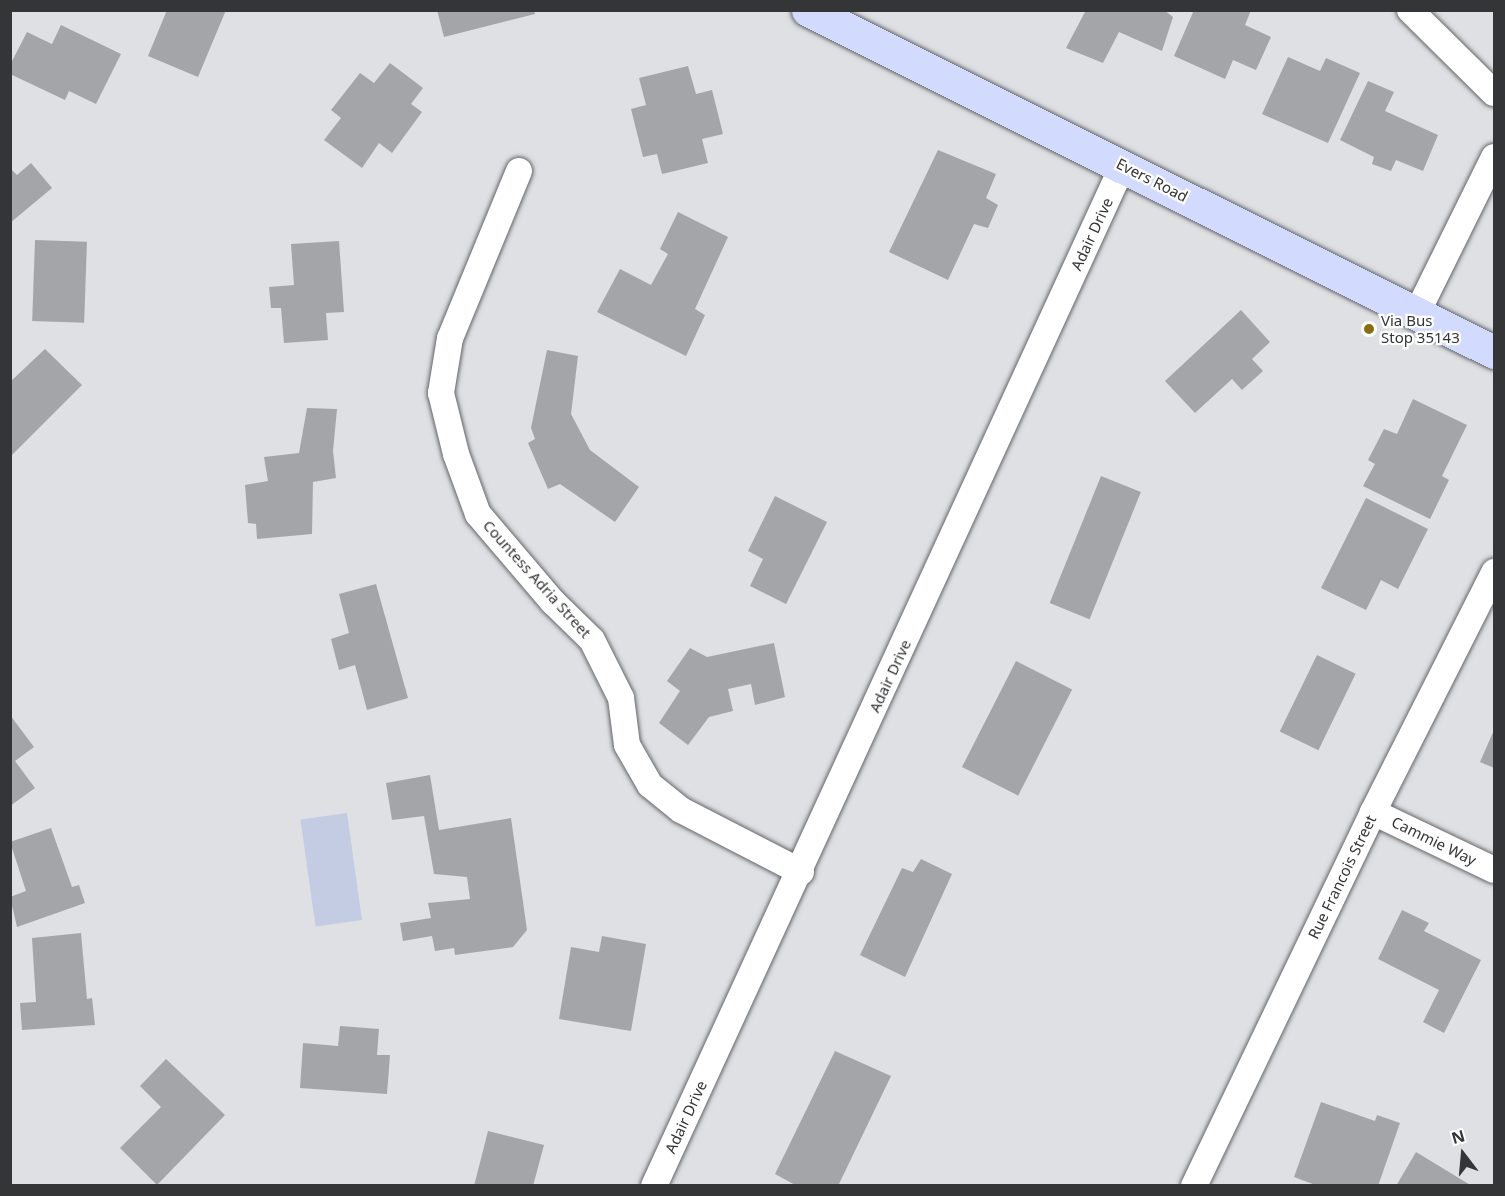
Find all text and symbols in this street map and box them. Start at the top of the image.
street label: Evers Road [1113,154,1191,206]
street label: Adair Drive [1067,195,1117,273]
place label: Via Bus Stop 35143 [1381,311,1460,346]
marker: Via Bus Stop 35143 [1362,322,1376,336]
street label: Countess Adria Street [479,516,595,642]
street label: Adair Drive [865,637,915,715]
street label: Rue Francois Street [1304,812,1380,942]
street label: Cammie Way [1389,813,1479,869]
street label: Adair Drive [661,1078,711,1156]
north arrow [1433,1124,1493,1184]
text: N [1449,1124,1467,1149]

